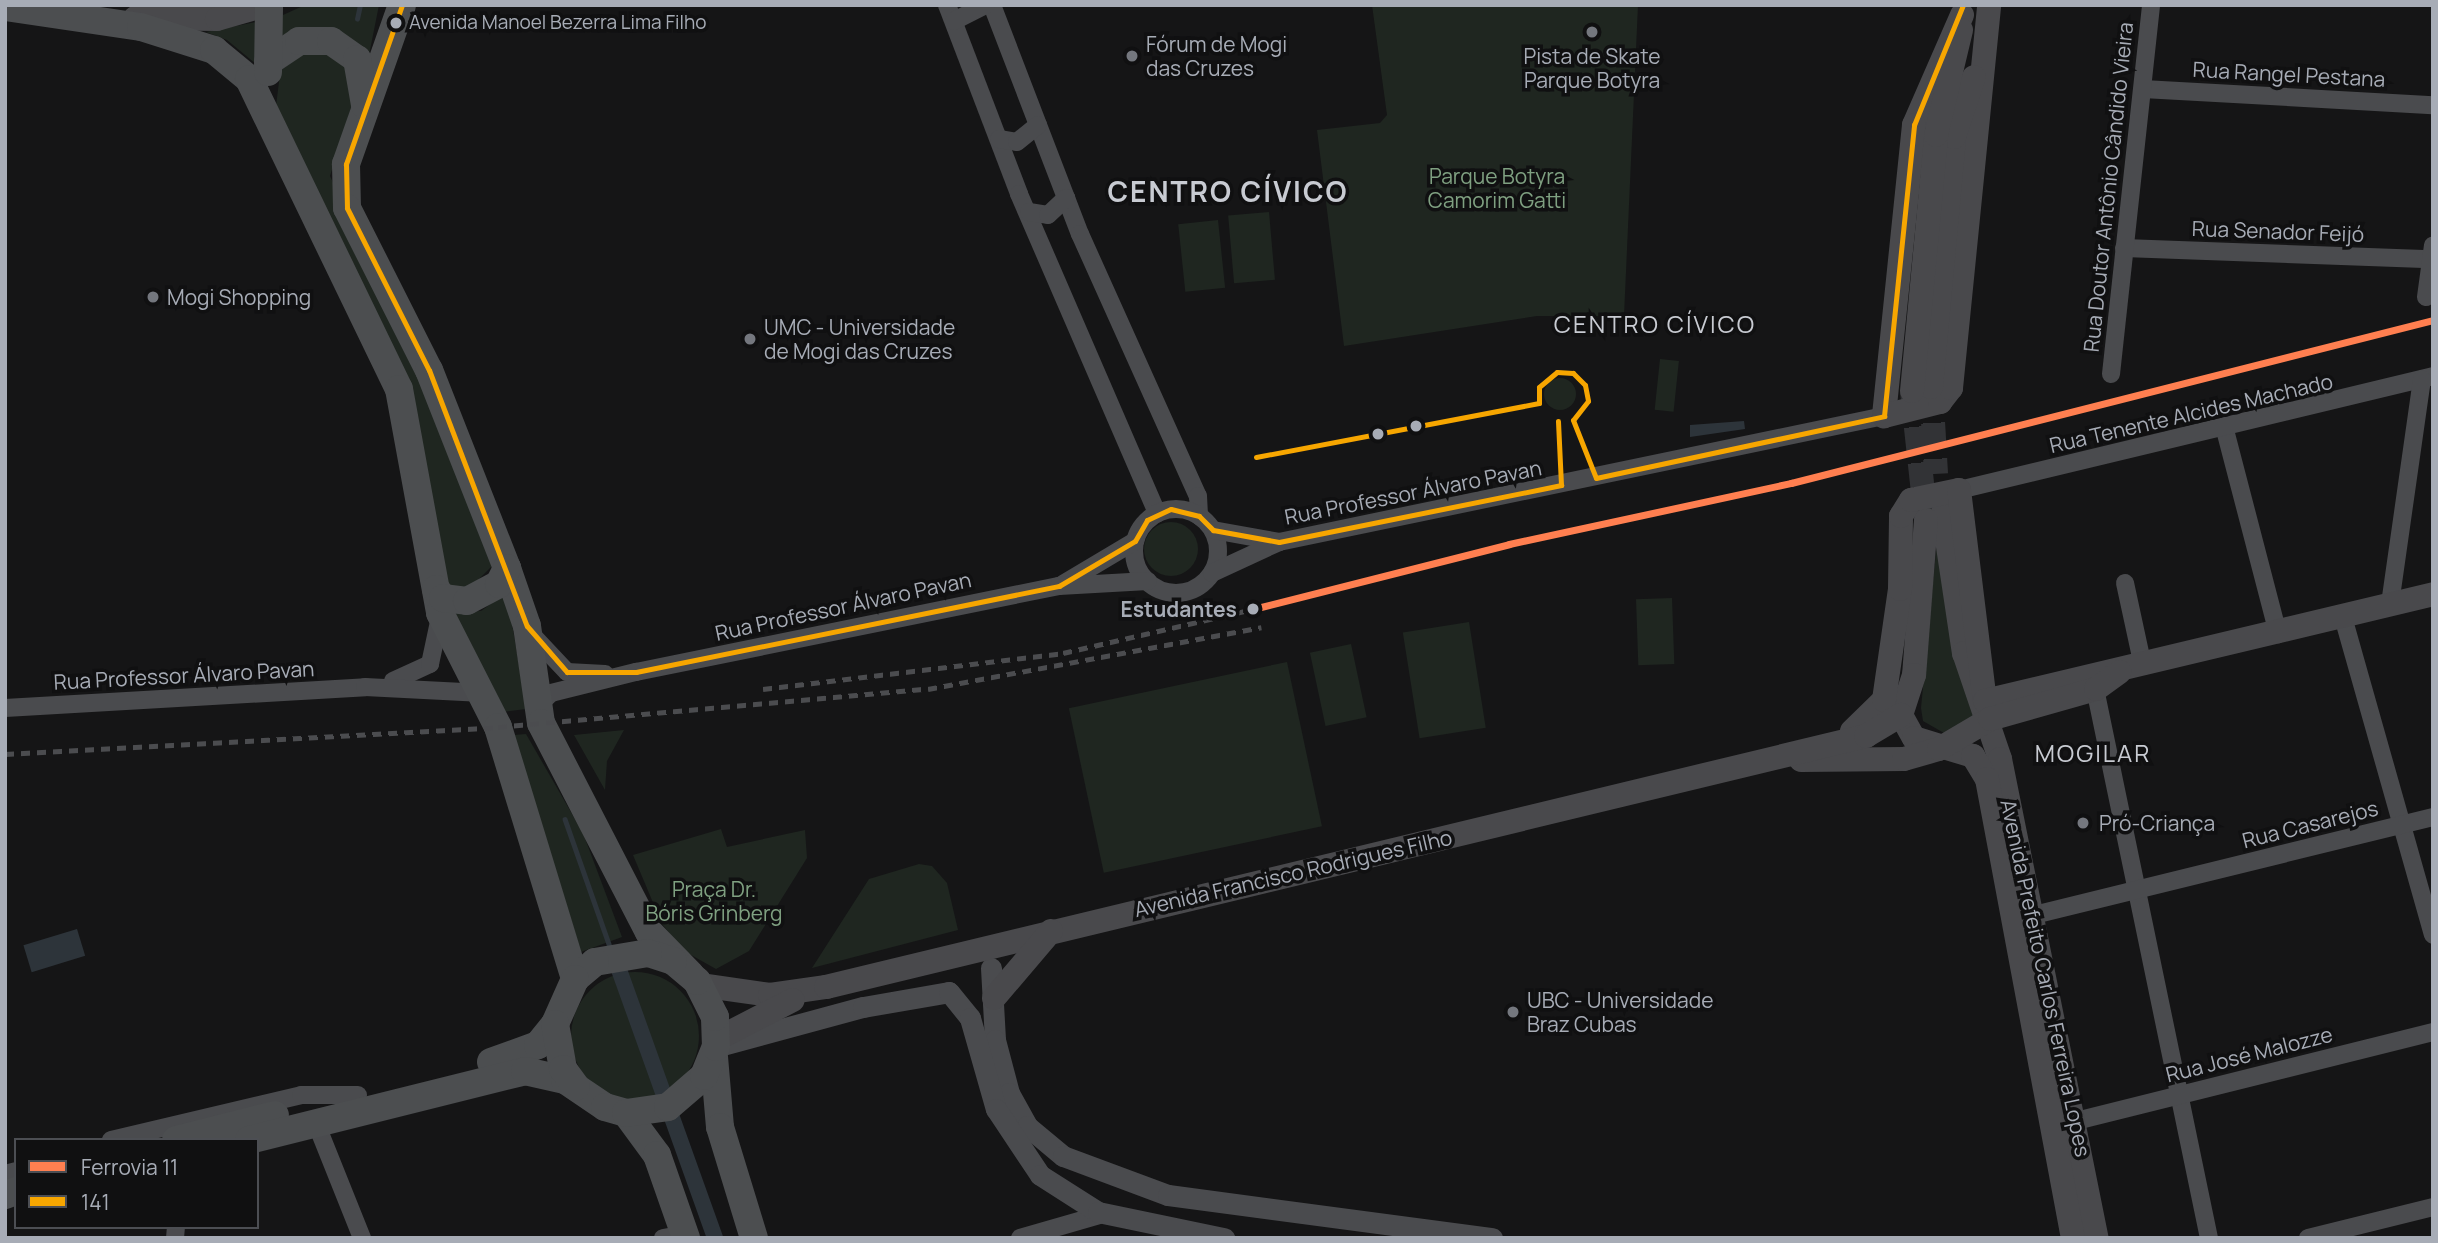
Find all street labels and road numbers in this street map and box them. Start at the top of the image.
street label: Rua Doutor Antônio Cândido Vieira [2078,21,2138,353]
street label: Rua Rangel Pestana [2192,56,2386,92]
street label: Rua Senador Feijó [2191,215,2365,247]
street label: Rua Tenente Alcides Machado [2047,368,2335,458]
street label: Rua Professor Álvaro Pavan [1282,455,1544,529]
street label: Rua Professor Álvaro Pavan [713,567,973,645]
street label: Rua Professor Álvaro Pavan [53,656,315,694]
street label: Rua Casarejos [2239,795,2381,853]
street label: Avenida Prefeito Carlos Ferreira Lopes [1996,797,2096,1159]
street label: Avenida Francisco Rodrigues Filho [1132,824,1454,922]
street label: Rua José Malozze [2163,1021,2335,1087]

